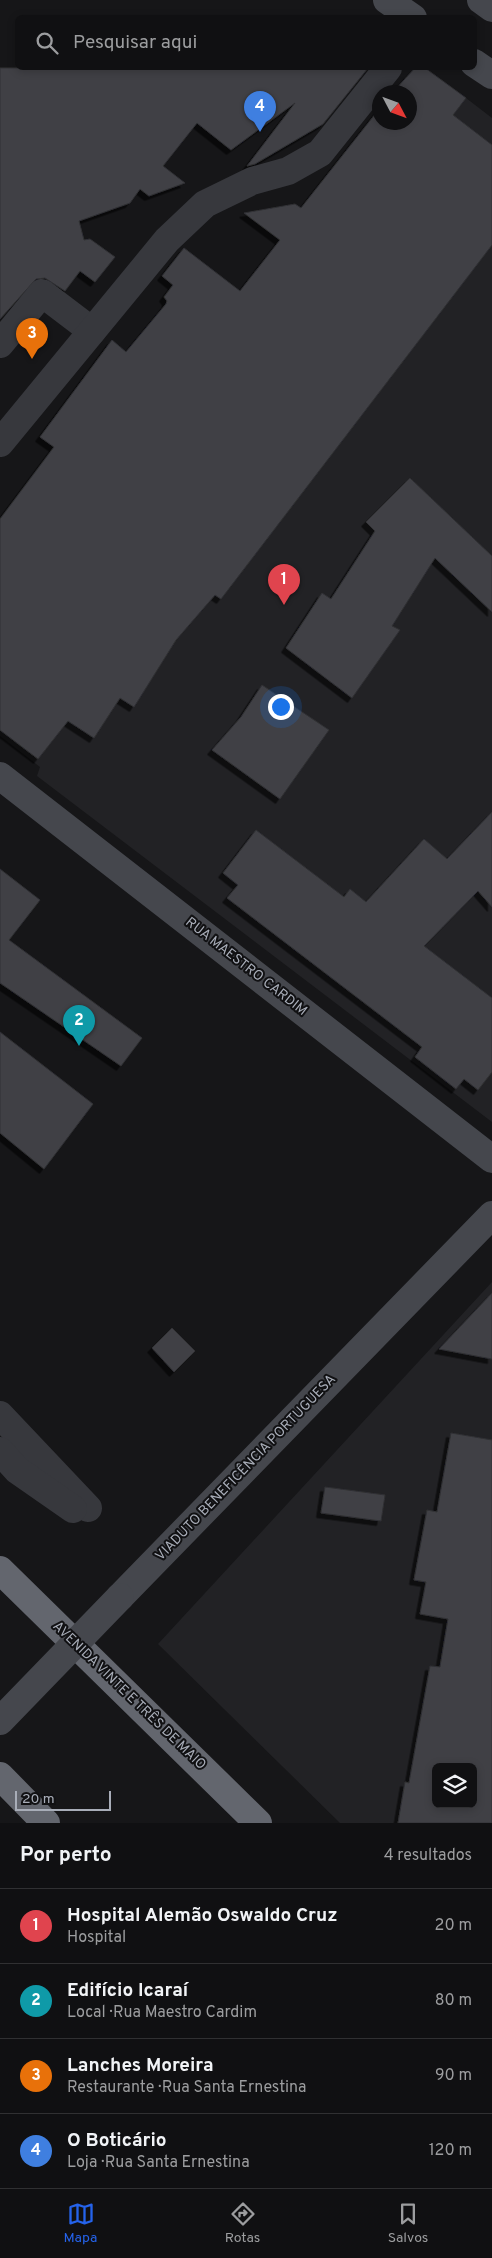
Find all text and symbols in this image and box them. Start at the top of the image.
search box [15,15,477,70]
icon: search [33,29,61,57]
text: Pesquisar aqui [73,31,197,55]
north arrow [372,85,417,130]
pin: 4 [244,91,276,132]
pin: 3 [16,318,48,359]
pin: 1 [268,564,300,605]
your location [268,694,294,720]
street label: RUA MAESTRO CARDIM [182,914,310,1020]
pin: 2 [63,1005,95,1046]
street label: VIADUTO BENEFICÊNCIA PORTUGUESA [151,1371,340,1565]
street label: AVENIDA VINTE E TRÊS DE MAIO [49,1617,210,1774]
map controls [432,1763,477,1808]
button: layers [432,1763,477,1808]
scale bar [15,1788,111,1811]
text: 20 m [22,1791,55,1808]
text: Por perto [20,1842,112,1869]
text: 4 resultados [384,1846,472,1866]
text: Hospital Alemão Oswaldo Cruz [67,1904,338,1928]
text: 1 [33,1916,39,1936]
text: 20 m [435,1916,472,1936]
text: Hospital [67,1928,126,1948]
text: Edifício Icaraí [67,1979,188,2003]
text: 2 [31,1991,41,2011]
text: 80 m [435,1991,472,2011]
text: Local · Rua Maestro Cardim [67,2003,257,2023]
text: Lanches Moreira [67,2054,214,2078]
text: 3 [31,2066,41,2086]
text: 90 m [435,2066,472,2086]
text: Restaurante · Rua Santa Ernestina [67,2078,307,2098]
text: O Boticário [67,2129,167,2153]
text: 4 [31,2141,41,2161]
text: 120 m [429,2141,472,2161]
text: Loja · Rua Santa Ernestina [67,2153,250,2173]
tab: Mapa [64,2200,97,2247]
tab: Rotas [225,2200,260,2247]
tab: Salvos [388,2200,428,2247]

